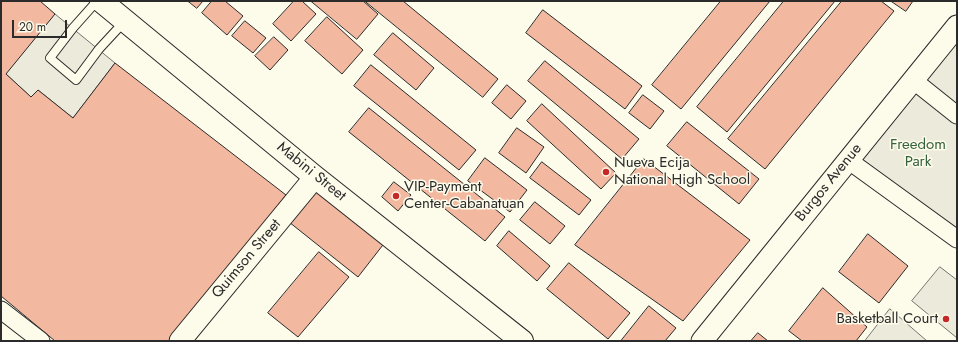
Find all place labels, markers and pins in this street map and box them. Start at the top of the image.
place label: Nueva Ecija National High School [614,154,750,189]
marker: Nueva Ecija National High School [601,167,611,177]
place label: VIP-Payment Center-Cabanatuan [404,178,524,213]
marker: VIP-Payment Center-Cabanatuan [391,191,401,201]
place label: Basketball Court [836,310,938,328]
marker: Basketball Court [941,314,951,324]

